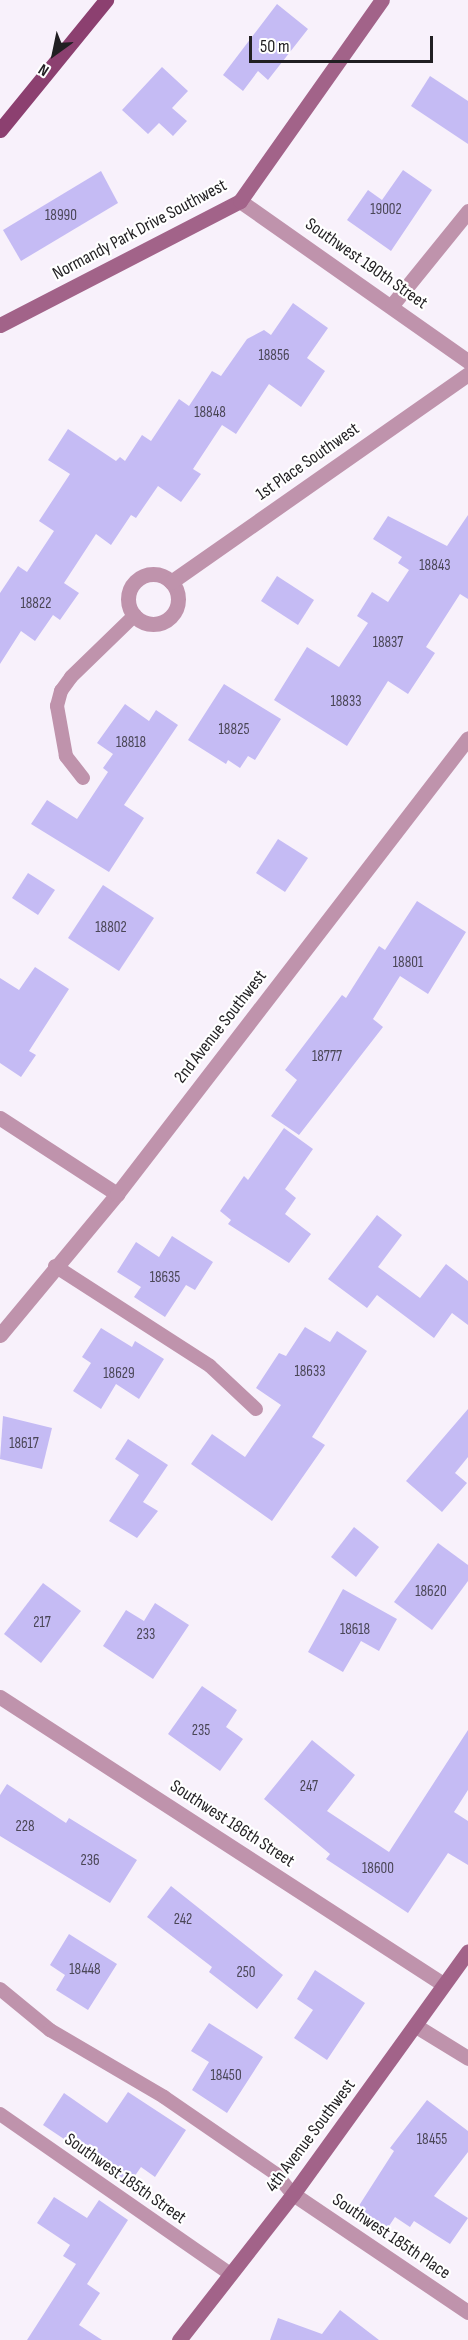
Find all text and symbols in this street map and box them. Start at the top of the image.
north arrow [24,24,84,84]
scale bar [252,24,436,62]
text: 50 m [260,36,290,57]
text: N [35,59,53,80]
street label: Normandy Park Drive Southwest [49,175,231,285]
house number: 19002 [370,201,402,219]
house number: 18990 [45,207,77,225]
street label: Southwest 190th Street [301,214,431,314]
house number: 18856 [259,347,289,365]
house number: 18848 [194,404,226,422]
street label: 1st Place Southwest [252,418,364,506]
house number: 18843 [419,557,451,575]
house number: 18822 [21,595,51,613]
house number: 18837 [373,634,403,652]
house number: 18833 [331,693,361,711]
house number: 18825 [219,721,249,739]
house number: 18818 [116,734,146,752]
house number: 18802 [95,919,127,937]
house number: 18801 [393,954,423,972]
street label: 2nd Avenue Southwest [170,966,272,1088]
house number: 18777 [312,1048,342,1066]
house number: 18635 [150,1269,180,1287]
house number: 18633 [295,1363,325,1381]
house number: 18629 [103,1365,135,1383]
house number: 18617 [9,1435,39,1453]
house number: 18620 [415,1583,447,1601]
house number: 217 [33,1614,51,1632]
house number: 18618 [340,1621,370,1639]
house number: 233 [137,1626,155,1644]
house number: 235 [192,1722,210,1740]
street label: Southwest 186th Street [166,1776,298,1872]
house number: 247 [300,1778,318,1796]
house number: 228 [16,1818,34,1836]
house number: 236 [80,1852,100,1870]
house number: 18600 [362,1860,394,1878]
house number: 242 [174,1911,192,1929]
house number: 18448 [69,1961,101,1979]
house number: 250 [237,1964,255,1982]
house number: 18450 [210,2067,242,2085]
street label: 4th Avenue Southwest [262,2075,360,2197]
street label: Southwest 185th Street [60,2129,190,2229]
house number: 18455 [417,2131,447,2149]
street label: Southwest 185th Place [328,2190,454,2284]

